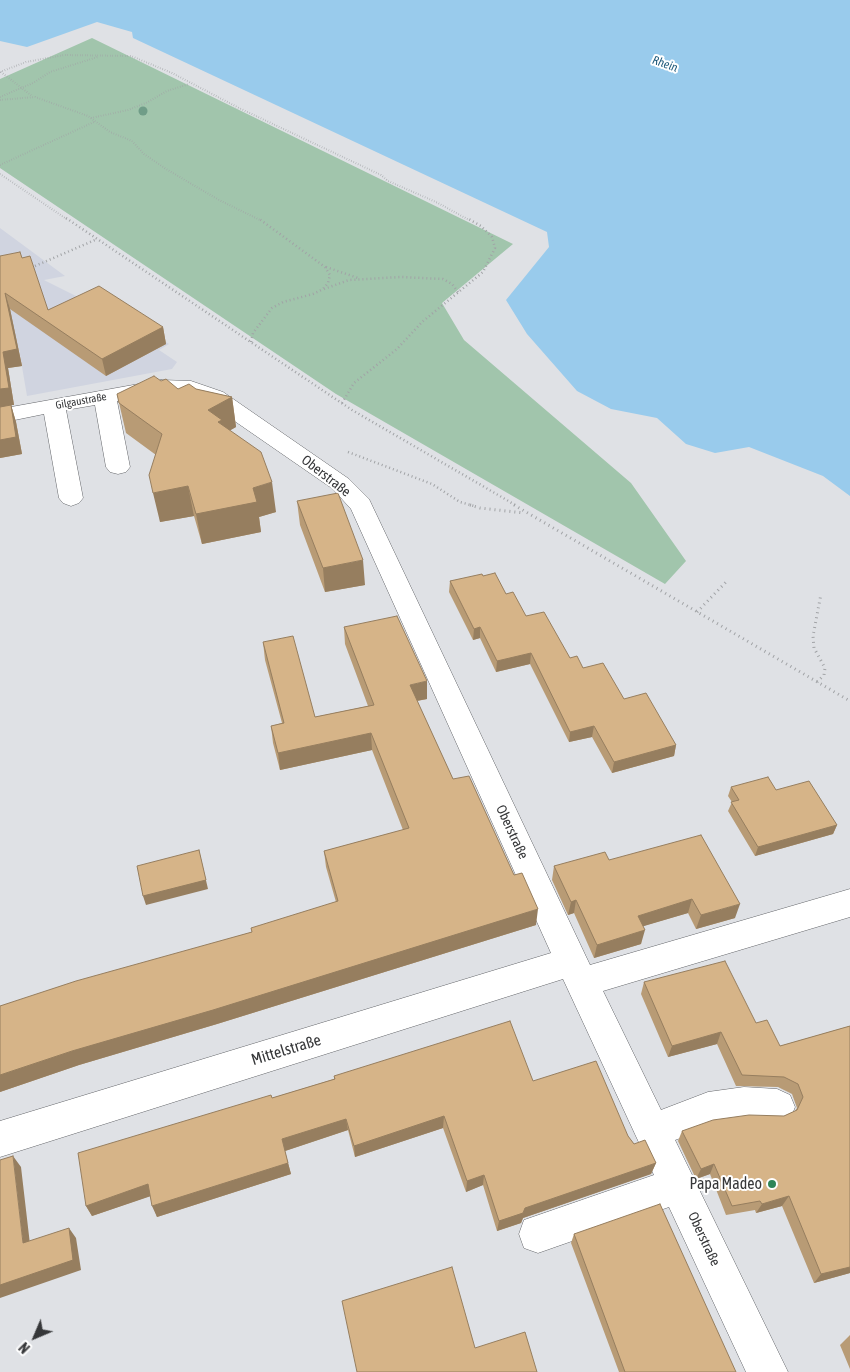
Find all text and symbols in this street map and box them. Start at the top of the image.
water label: Rhein [650,53,680,75]
street label: Gilgaustraße [55,390,107,412]
street label: Oberstraße [298,452,354,500]
street label: Oberstraße [492,802,532,862]
street label: Mittelstraße [249,1030,323,1070]
place label: Papa Madeo [689,1174,762,1194]
marker: Papa Madeo [766,1178,778,1190]
street label: Oberstraße [684,1209,724,1269]
north arrow [10,1312,60,1362]
text: N [16,1339,33,1356]

